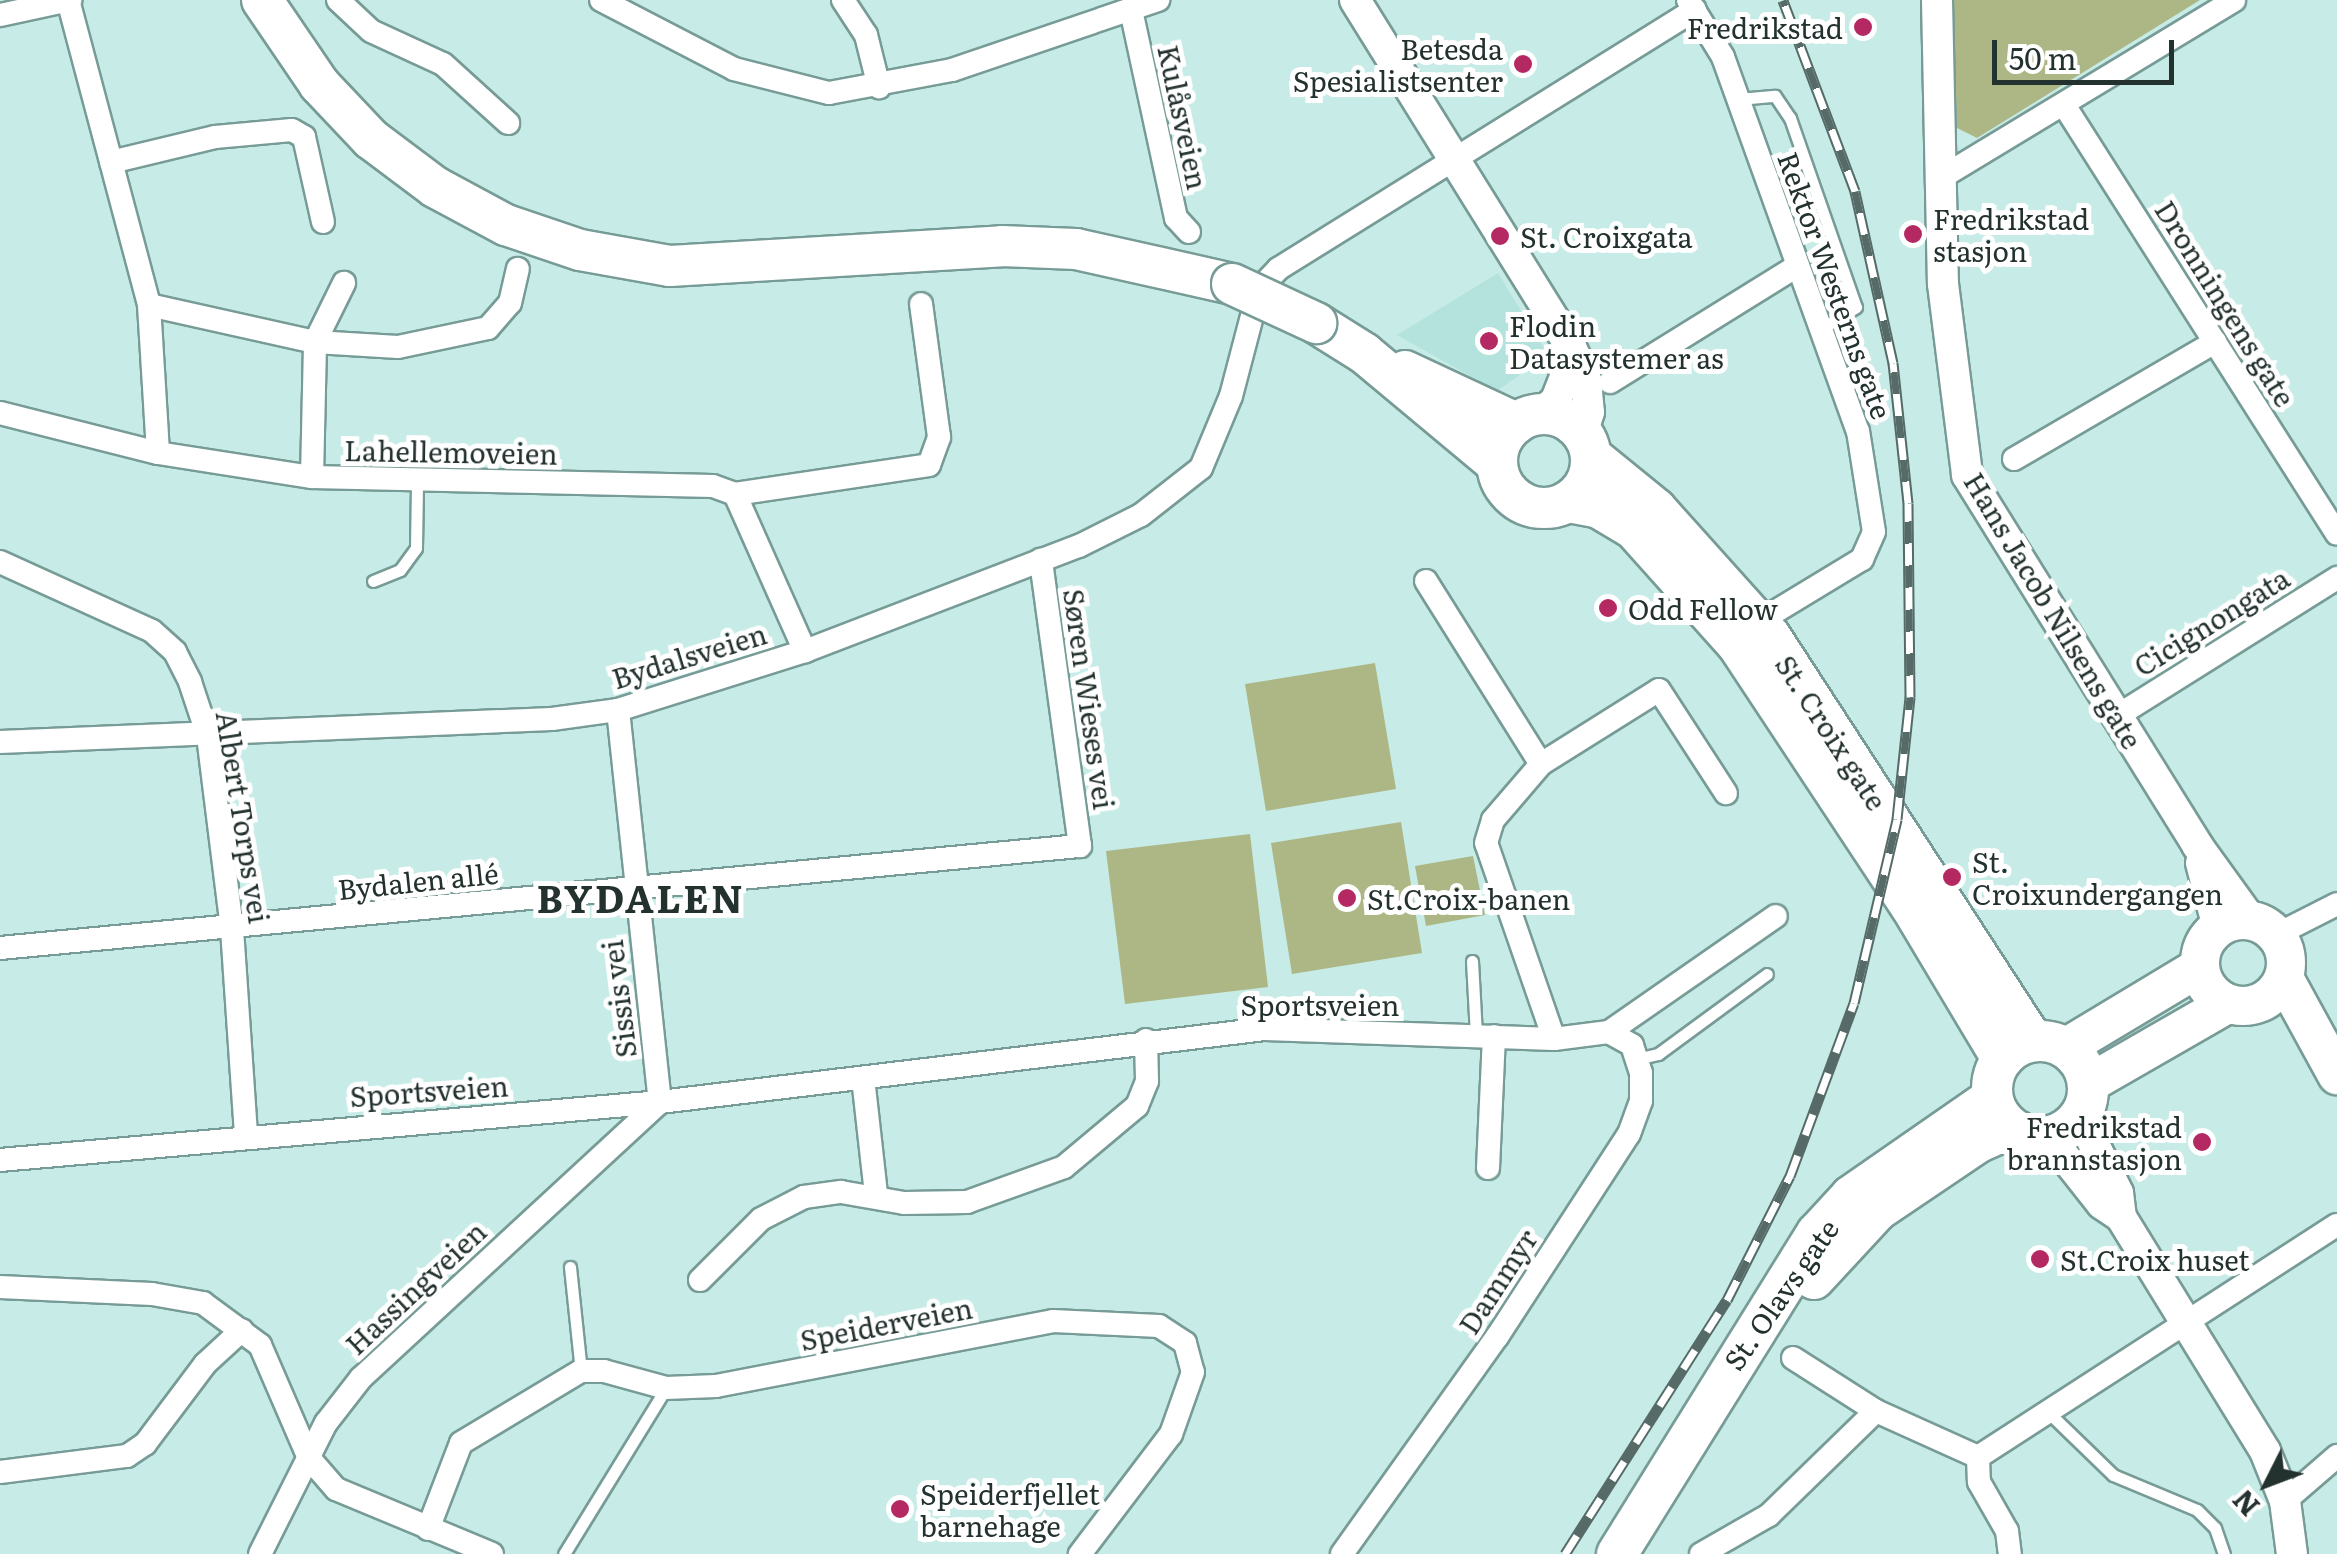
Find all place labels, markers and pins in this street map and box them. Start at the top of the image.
place label: Fredrikstad [1687,10,1843,44]
marker: Fredrikstad [1852,16,1874,38]
place label: Betesda Spesialistsenter [1293,31,1503,97]
marker: Betesda Spesialistsenter [1512,53,1534,75]
place label: Fredrikstad stasjon [1933,201,2089,267]
place label: St. Croixgata [1520,219,1693,253]
marker: Fredrikstad stasjon [1902,223,1924,245]
marker: St. Croixgata [1489,225,1511,247]
place label: Flodin Datasystemer as [1509,308,1724,374]
marker: Flodin Datasystemer as [1478,330,1500,352]
place label: Odd Fellow [1628,591,1778,625]
marker: Odd Fellow [1597,597,1619,619]
place label: St. Croixundergangen [1972,844,2223,910]
marker: St. Croixundergangen [1941,866,1963,888]
place label: St.Croix-banen [1367,881,1570,915]
marker: St.Croix-banen [1336,887,1358,909]
place label: Fredrikstad brannstasjon [2007,1109,2182,1175]
marker: Fredrikstad brannstasjon [2191,1131,2213,1153]
place label: St.Croix huset [2060,1242,2250,1276]
marker: St.Croix huset [2029,1248,2051,1270]
place label: Speiderfjellet barnehage [920,1476,1100,1542]
marker: Speiderfjellet barnehage [889,1498,911,1520]

